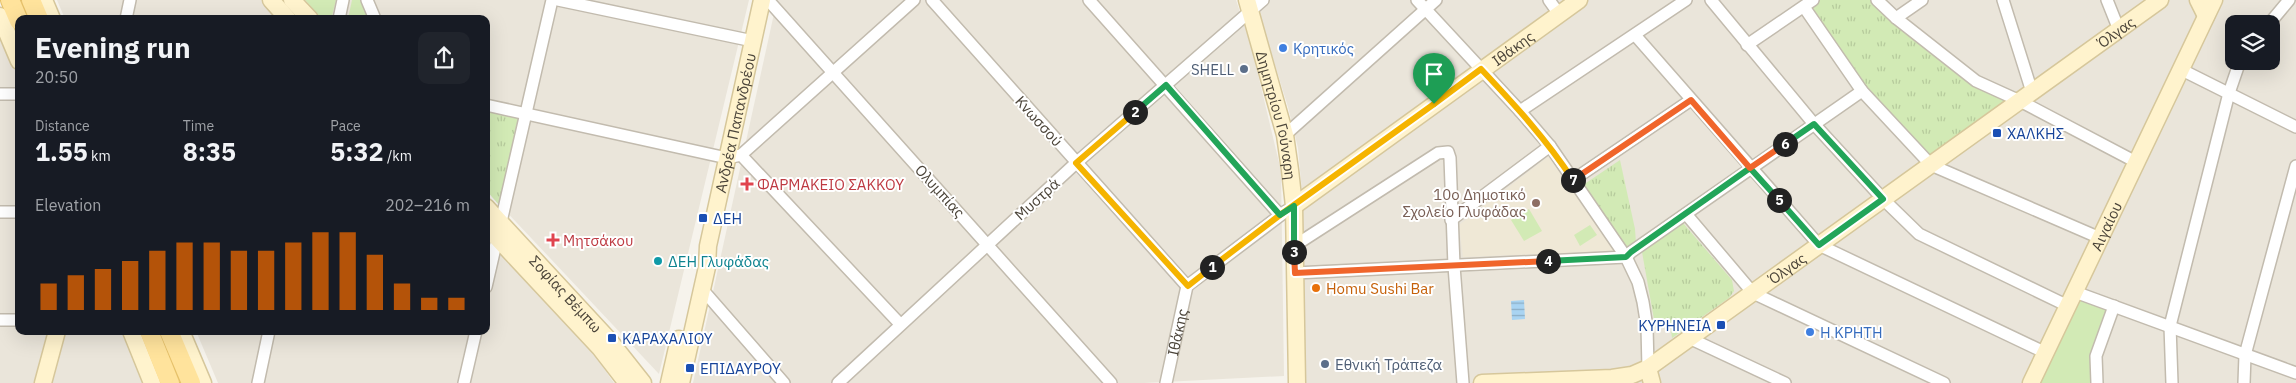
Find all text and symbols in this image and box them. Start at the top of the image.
street label: Όλγας [2093,12,2138,52]
map controls [2225,15,2280,70]
button: layers [2225,15,2280,70]
street label: Ιθάκης [1488,26,1538,70]
text: Evening run [35,29,191,66]
button: share [418,32,470,84]
place label: Κρητικός [1293,39,1354,58]
marker: Κρητικός [1277,42,1289,54]
street label: Δημητρίου Γούναρη [1252,48,1301,181]
street label: Ανδρέα Παπανδρέου [710,51,760,194]
pin [1413,53,1455,104]
place label: SHELL [1191,60,1234,79]
icon: arrive [1420,60,1448,88]
marker: SHELL [1238,63,1250,75]
text: 20:50 [35,67,78,87]
street label: Κνωσσού [1011,92,1067,150]
pin: 2 [1122,100,1148,124]
text: 2 [1131,103,1140,121]
text: Distance [35,117,90,135]
text: Time [183,117,214,135]
text: Pace [330,117,361,135]
place label: ΧΑΛΚΗΣ [2007,124,2064,143]
marker: ΧΑΛΚΗΣ [1991,127,2003,139]
pin: 6 [1772,132,1798,156]
text: 1.55 [35,135,88,168]
text: 8:35 [183,135,236,168]
text: 5:32 [330,135,384,168]
text: 6 [1781,135,1790,153]
text: km [88,147,111,165]
text: /km [384,147,412,165]
street label: Ολυμπίας [911,160,969,222]
pin: 7 [1560,168,1586,192]
text: 7 [1569,171,1578,189]
street label: Μυστρά [1010,173,1064,224]
place label: ΦΑΡΜΑΚΕΙΟ ΣΑΚΚΟΥ [757,175,904,194]
marker: ΦΑΡΜΑΚΕΙΟ ΣΑΚΚΟΥ [741,178,753,190]
place label: 10o Δημοτικό Σχολείο Γλυφάδας [1402,185,1526,221]
pin: 5 [1766,188,1792,212]
text: 5 [1775,191,1784,209]
text: Elevation [35,195,101,215]
text: 202–216 m [385,195,470,215]
marker: 10o Δημοτικό Σχολείο Γλυφάδας [1530,197,1542,209]
street label: Αιγαίου [2086,198,2126,254]
place label: ΔΕΗ [713,209,742,228]
marker: ΔΕΗ [697,212,709,224]
place label: Μητσάκου [563,231,634,250]
marker: Μητσάκου [547,234,559,246]
pin: 3 [1282,240,1306,264]
text: 3 [1290,243,1299,261]
pin: 4 [1536,248,1560,274]
street label: Όλγας [1764,248,1809,289]
street label: Σοφίας Βέμπω [526,251,606,336]
place label: ΔΕΗ Γλυφάδας [668,252,769,271]
text: 4 [1544,252,1553,270]
pin: 1 [1200,254,1224,280]
marker: ΔΕΗ Γλυφάδας [652,255,664,267]
text: 1 [1208,258,1217,276]
place label: Homu Sushi Bar [1326,279,1434,298]
marker: Homu Sushi Bar [1310,282,1322,294]
street label: Ιθάκης [1163,307,1191,358]
place label: ΚΥΡΗΝΕΙΑ [1638,316,1711,335]
marker: ΚΥΡΗΝΕΙΑ [1715,319,1727,331]
place label: Η ΚΡΗΤΗ [1820,323,1883,342]
marker: Η ΚΡΗΤΗ [1804,326,1816,338]
place label: ΚΑΡΑΧΑΛΙΟΥ [622,329,713,348]
marker: ΚΑΡΑΧΑΛΙΟΥ [606,332,618,344]
place label: Εθνική Τράπεζα [1335,355,1443,374]
marker: Εθνική Τράπεζα [1319,358,1331,370]
place label: ΕΠΙΔΑΥΡΟΥ [700,359,781,378]
marker: ΕΠΙΔΑΥΡΟΥ [684,362,696,374]

